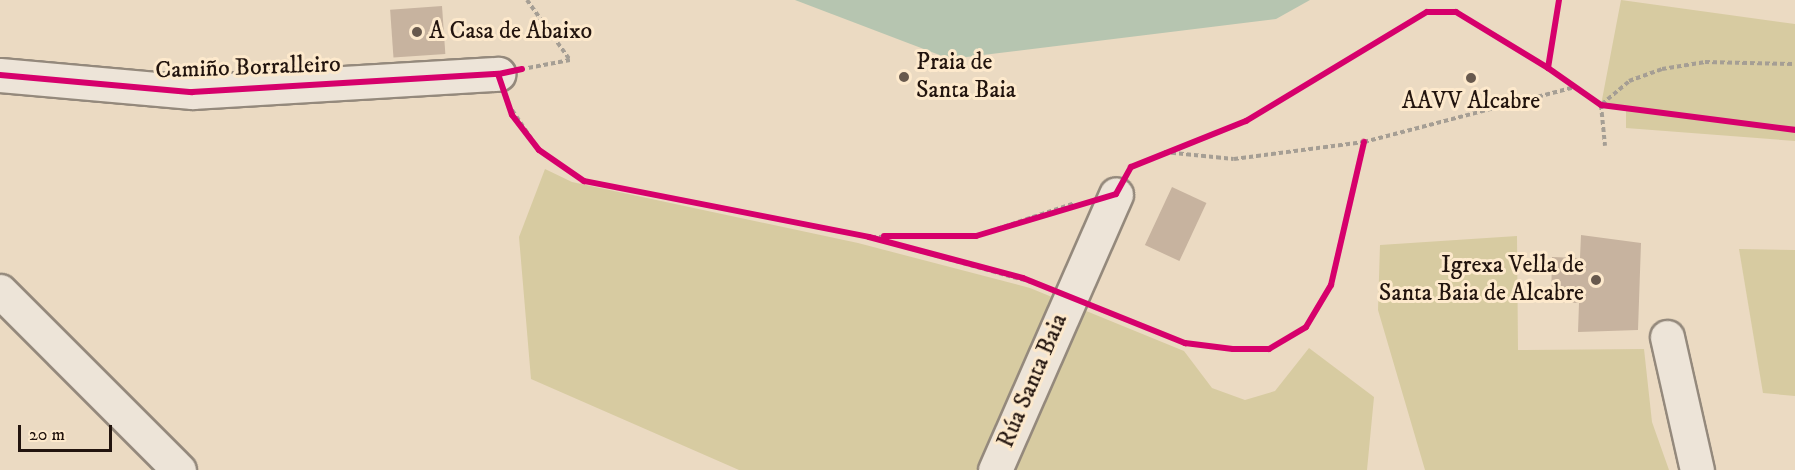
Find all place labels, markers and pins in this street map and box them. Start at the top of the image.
place label: A Casa de Abaixo [429,18,592,46]
marker: A Casa de Abaixo [410,25,424,39]
place label: Praia de Santa Baia [916,49,1016,105]
marker: Praia de Santa Baia [897,70,911,84]
marker: AAVV Alcabre [1464,71,1478,85]
place label: AAVV Alcabre [1402,88,1540,116]
place label: Igrexa Vella de Santa Baia de Alcabre [1379,252,1584,308]
marker: Igrexa Vella de Santa Baia de Alcabre [1589,273,1603,287]

